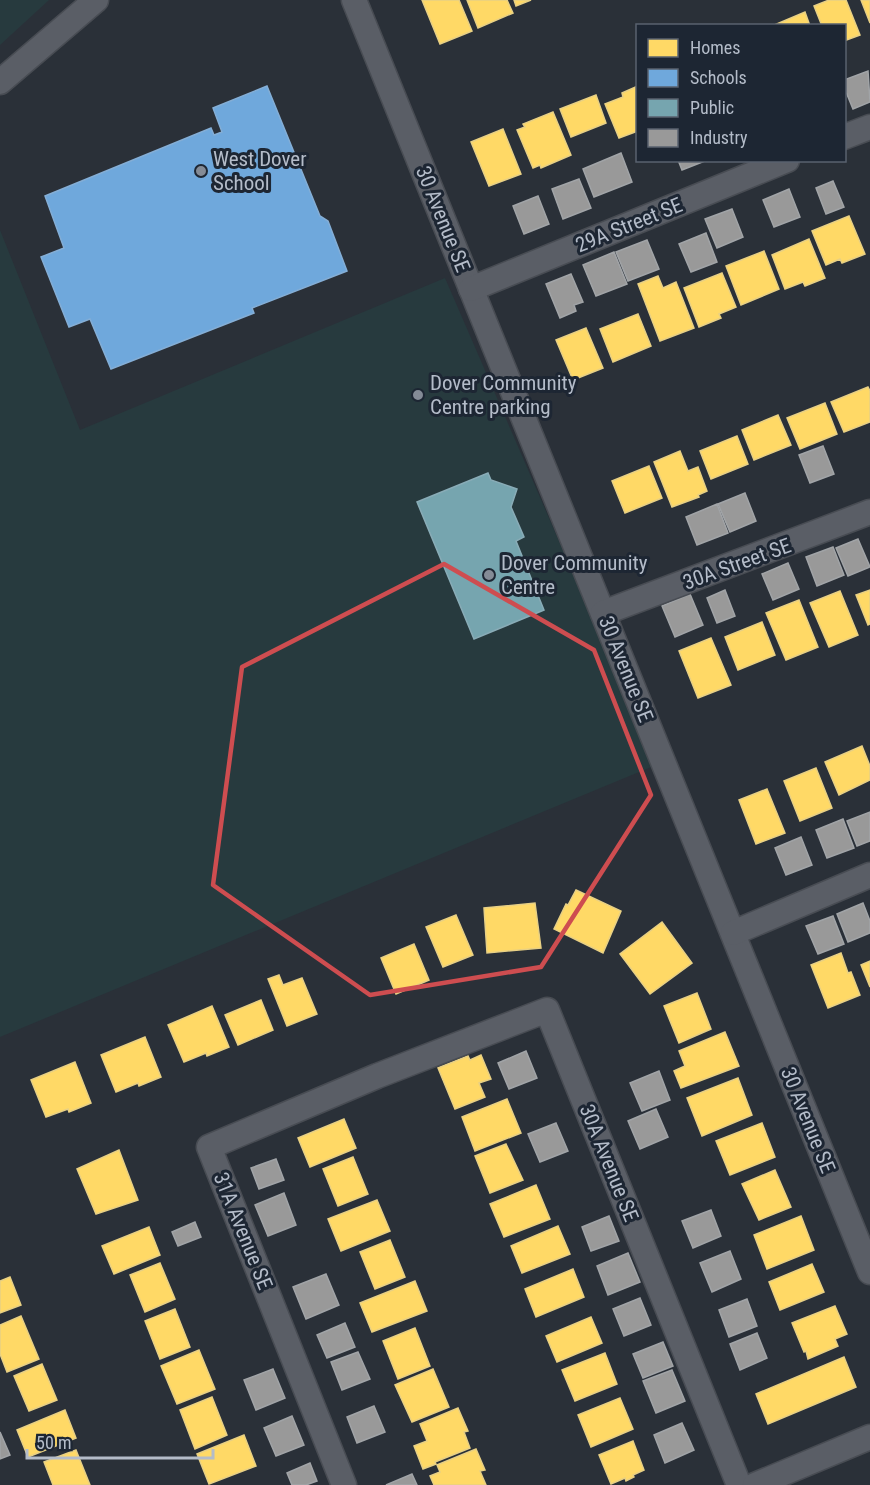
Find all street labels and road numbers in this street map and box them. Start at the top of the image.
street label: 30 Avenue SE [411,163,475,275]
street label: 29A Street SE [572,193,686,257]
street label: 30A Street SE [680,533,794,595]
street label: 30 Avenue SE [594,613,658,725]
street label: 30 Avenue SE [776,1064,840,1176]
street label: 30A Avenue SE [575,1101,643,1225]
street label: 31A Avenue SE [209,1169,277,1293]

